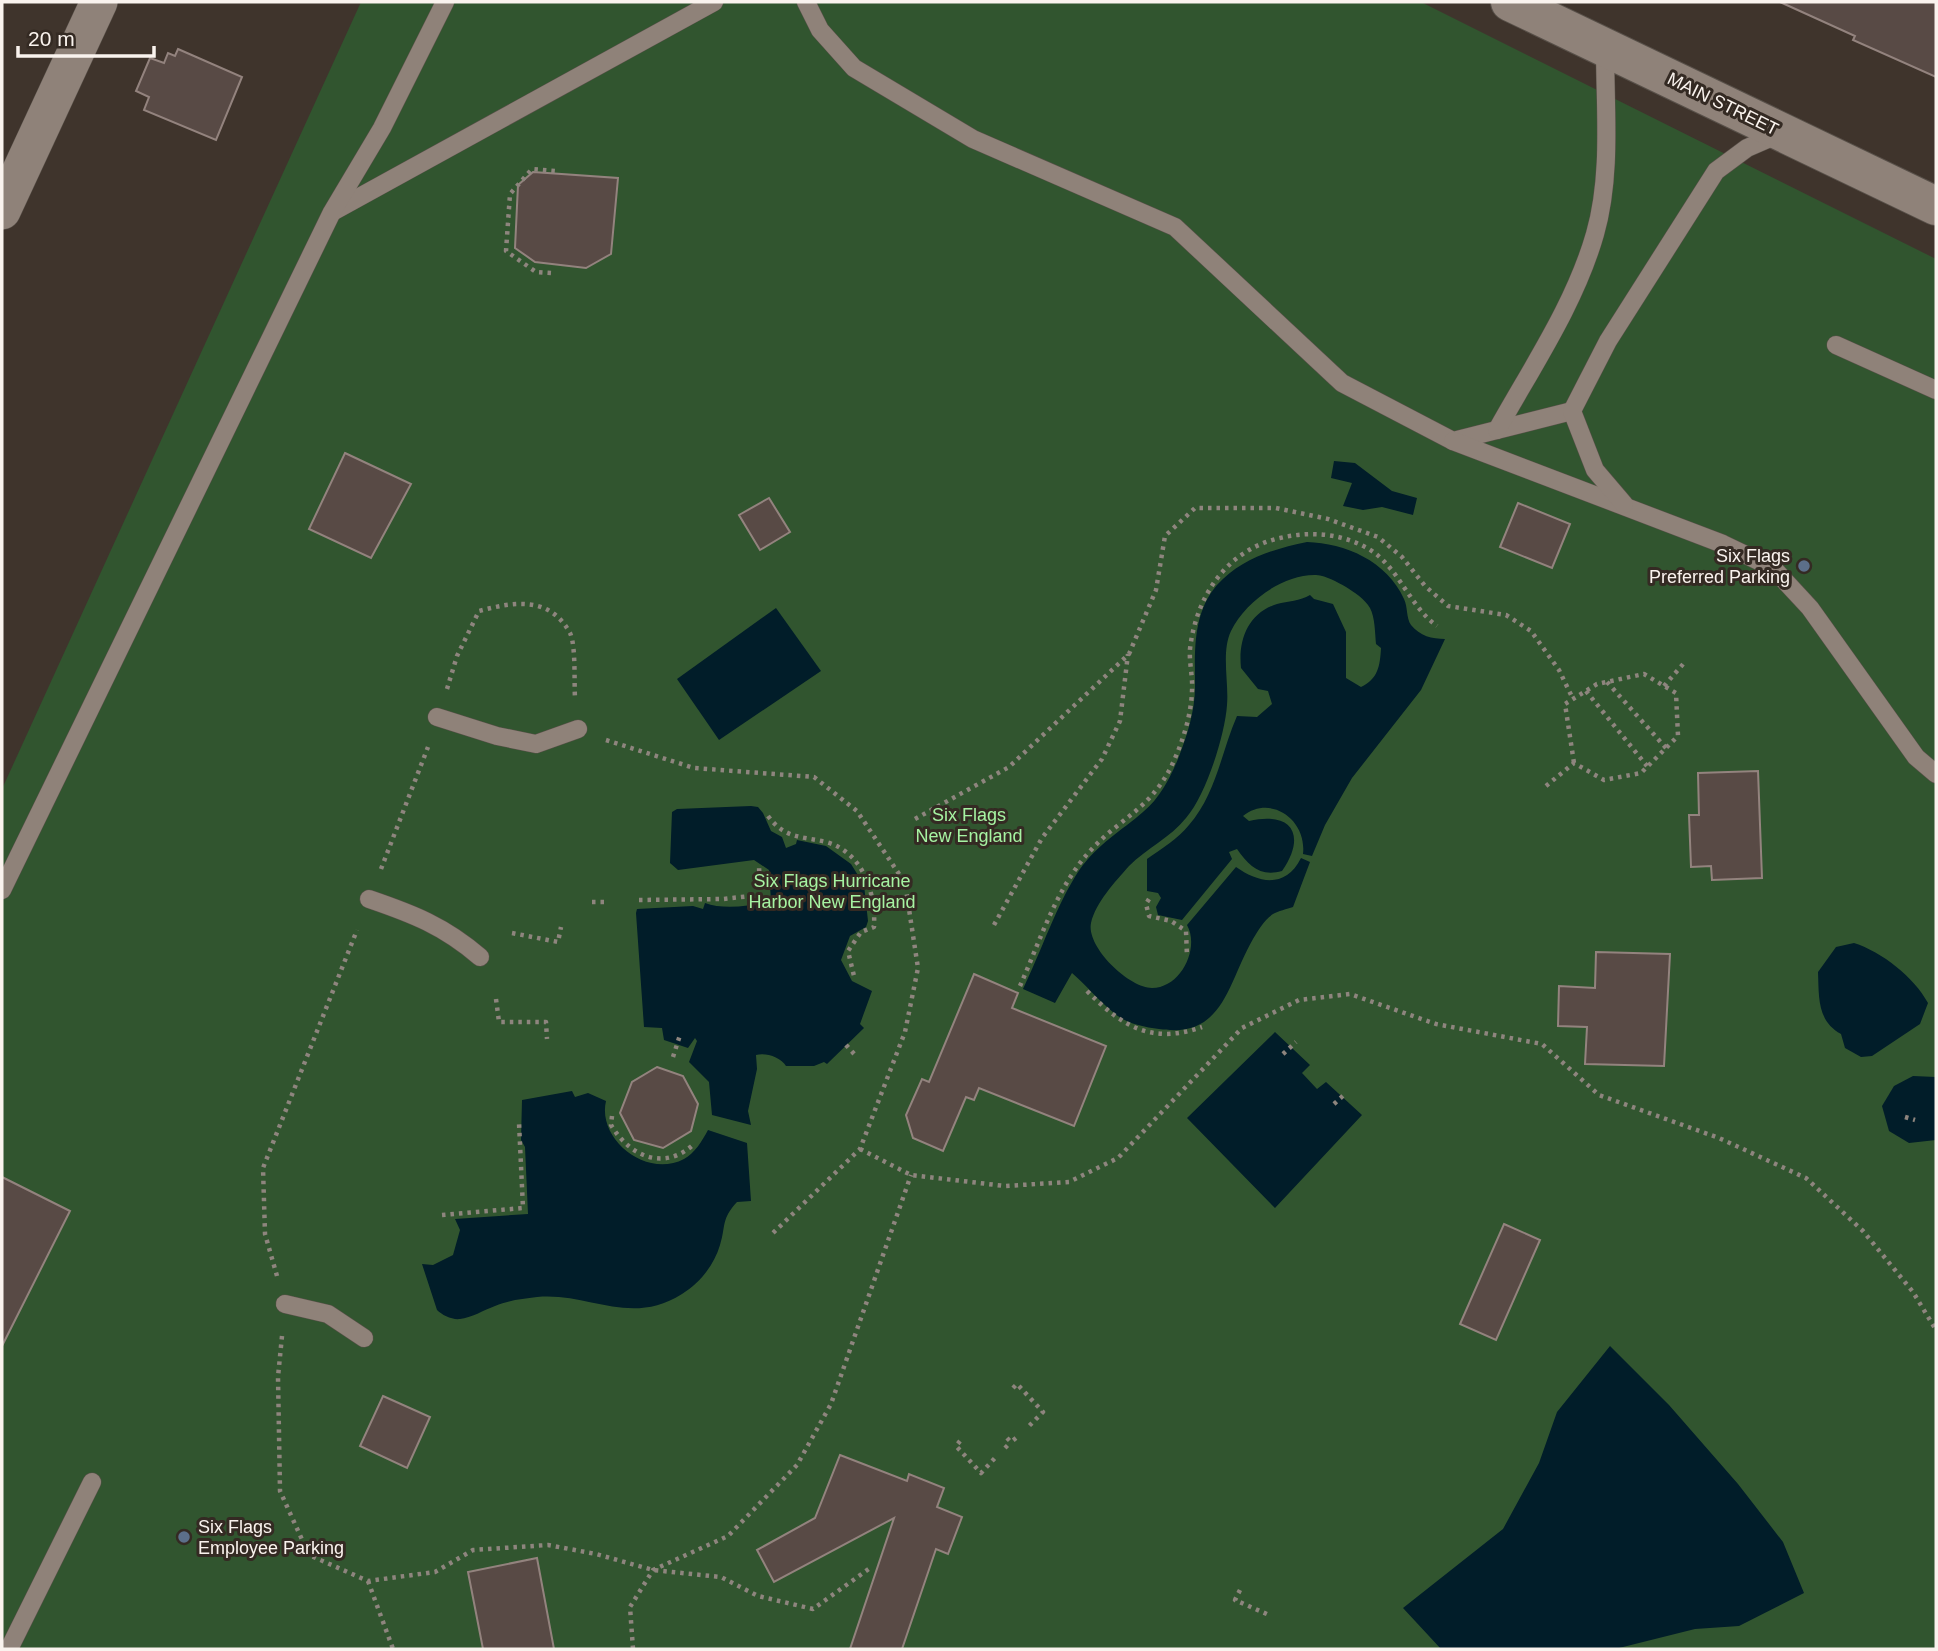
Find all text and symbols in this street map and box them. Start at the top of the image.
scale bar [18,14,154,58]
text: 20 m [28,27,75,50]
street label: MAIN STREET [1664,68,1782,140]
place label: Six Flags Preferred Parking [1649,546,1790,587]
marker: Six Flags Preferred Parking [1796,558,1812,574]
park label: Six Flags New England [915,805,1023,846]
park label: Six Flags Hurricane Harbor New England [748,871,916,912]
place label: Six Flags Employee Parking [198,1517,344,1558]
marker: Six Flags Employee Parking [176,1529,192,1545]

